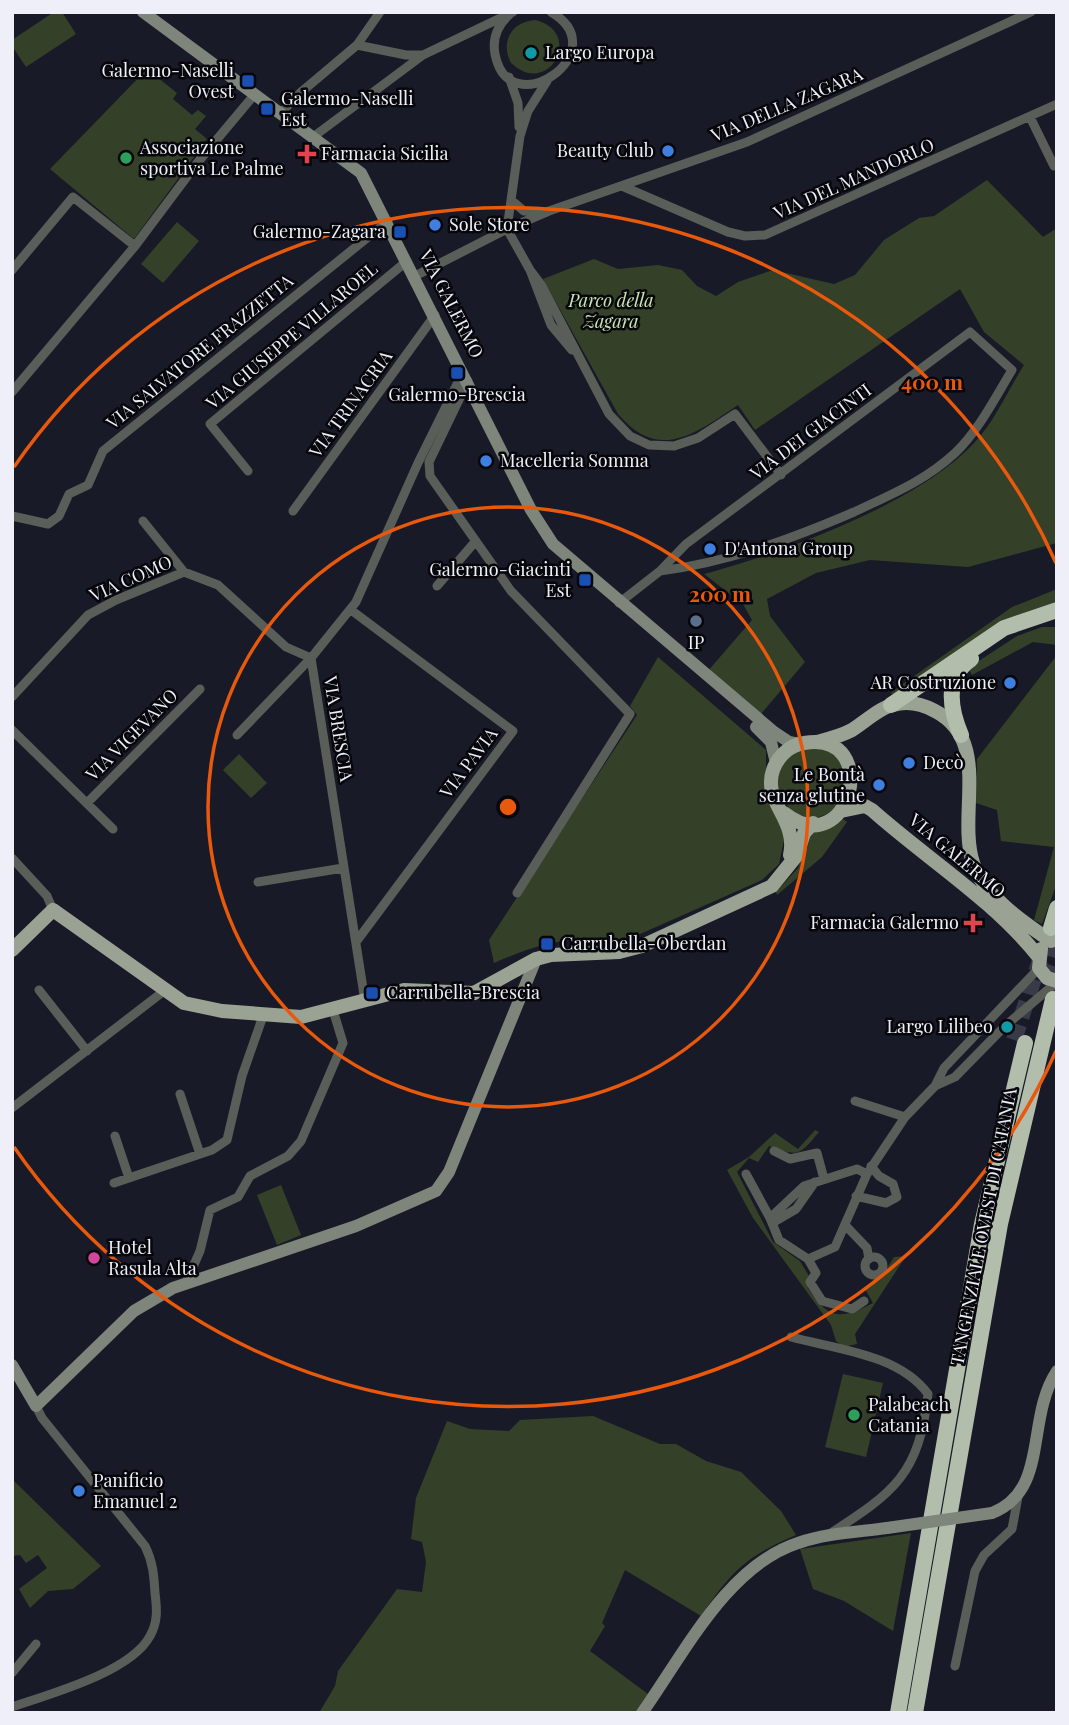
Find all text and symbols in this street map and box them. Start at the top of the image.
place label: Largo Europa [545,40,655,64]
marker: Largo Europa [523,45,539,61]
place label: Galermo-Naselli Ovest [102,58,235,103]
street label: VIA DELLA ZAGARA [706,61,867,147]
marker: Galermo-Naselli Ovest [240,73,256,89]
place label: Galermo-Naselli Est [281,86,413,131]
marker: Galermo-Naselli Est [259,101,275,117]
street label: VIA DEL MANDORLO [769,132,938,225]
place label: Associazione sportiva Le Palme [139,135,284,180]
place label: Beauty Club [557,138,654,162]
place label: Farmacia Sicilia [321,141,449,165]
marker: Beauty Club [660,143,676,159]
marker: Farmacia Sicilia [299,146,315,162]
marker: Associazione sportiva Le Palme [118,150,134,166]
place label: Sole Store [449,212,530,236]
marker: Sole Store [427,217,443,233]
place label: Galermo-Zagara [253,219,386,243]
marker: Galermo-Zagara [392,224,408,240]
street label: VIA GALERMO [414,244,490,362]
street label: VIA GIUSEPPE VILLAROEL [200,256,382,415]
street label: VIA SALVATORE FRAZZETTA [100,268,298,435]
park label: Parco della Zagara [567,288,654,333]
street label: VIA TRINACRIA [303,344,398,463]
marker: Galermo-Brescia [449,365,465,381]
text: 400 m [901,367,963,395]
street label: VIA DEI GIACINTI [744,378,876,485]
place label: Galermo-Brescia [388,382,526,406]
place label: Macelleria Somma [500,448,649,472]
marker: Macelleria Somma [478,453,494,469]
place label: D'Antona Group [724,536,853,560]
marker: D'Antona Group [702,541,718,557]
street label: VIA COMO [85,549,176,607]
place label: Galermo-Giacinti Est [429,557,572,602]
marker: Galermo-Giacinti Est [577,572,593,588]
text: 200 m [689,579,751,607]
marker: IP [688,613,704,629]
place label: IP [688,630,705,654]
place label: AR Costruzione [869,670,996,694]
street label: VIA BRESCIA [319,673,359,784]
marker: AR Costruzione [1002,675,1018,691]
street label: VIA VIGEVANO [79,683,182,786]
street label: VIA PAVIA [433,722,503,803]
place label: Decò [923,750,964,774]
marker: Decò [901,755,917,771]
place label: Le Bontà senza glutine [759,762,865,807]
marker: Le Bontà senza glutine [871,777,887,793]
centre of rings [496,795,520,819]
street label: VIA GALERMO [904,807,1011,903]
place label: Farmacia Galermo [810,910,959,934]
marker: Farmacia Galermo [965,915,981,931]
place label: Carrubella-Oberdan [561,931,727,955]
marker: Carrubella-Oberdan [539,936,555,952]
place label: Carrubella-Brescia [386,980,540,1004]
marker: Carrubella-Brescia [364,985,380,1001]
place label: Largo Lilibeo [886,1014,993,1038]
marker: Largo Lilibeo [999,1019,1015,1035]
street label: TANGENZIALE OVEST DI CATANIA [944,1085,1022,1368]
place label: Hotel Rasula Alta [108,1235,197,1280]
marker: Hotel Rasula Alta [86,1250,102,1266]
place label: Palabeach Catania [868,1392,949,1437]
marker: Palabeach Catania [846,1407,862,1423]
place label: Panificio Emanuel 2 [93,1468,177,1513]
marker: Panificio Emanuel 2 [71,1483,87,1499]

